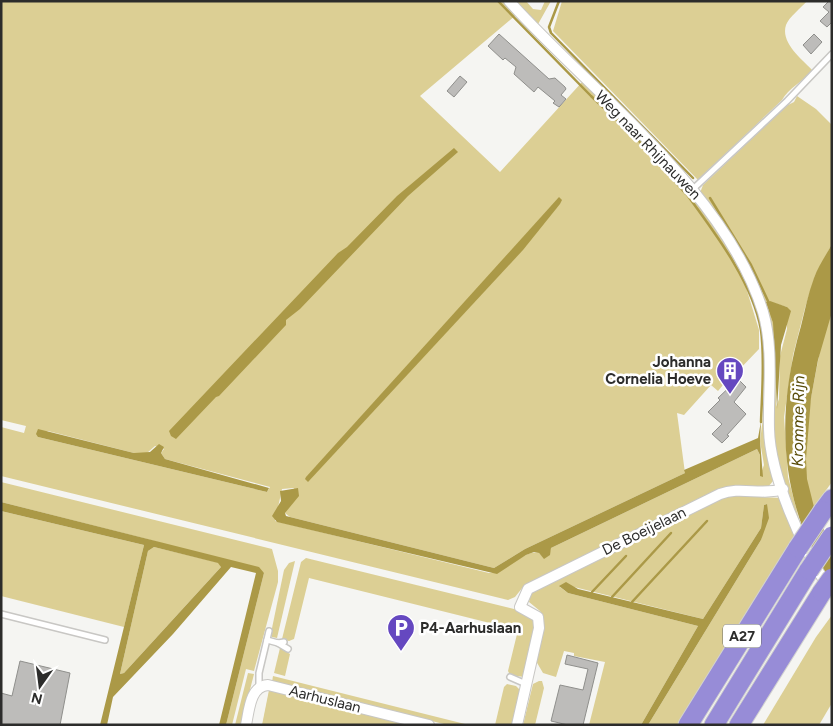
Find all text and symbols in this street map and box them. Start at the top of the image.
street label: Weg naar Rhijnauwen [591,87,705,203]
place label: Johanna Cornelia Hoeve [605,353,712,388]
building icon: Johanna Cornelia Hoeve [715,356,745,395]
water label: Kromme Rijn [788,375,808,467]
street label: De Boeijelaan [599,503,689,559]
parking icon: P4-Aarhuslaan [386,613,416,652]
place label: P4-Aarhuslaan [420,619,521,637]
road number: A27 [723,624,761,648]
north arrow [15,661,65,711]
street label: Aarhuslaan [287,681,363,717]
text: N [30,689,44,708]

